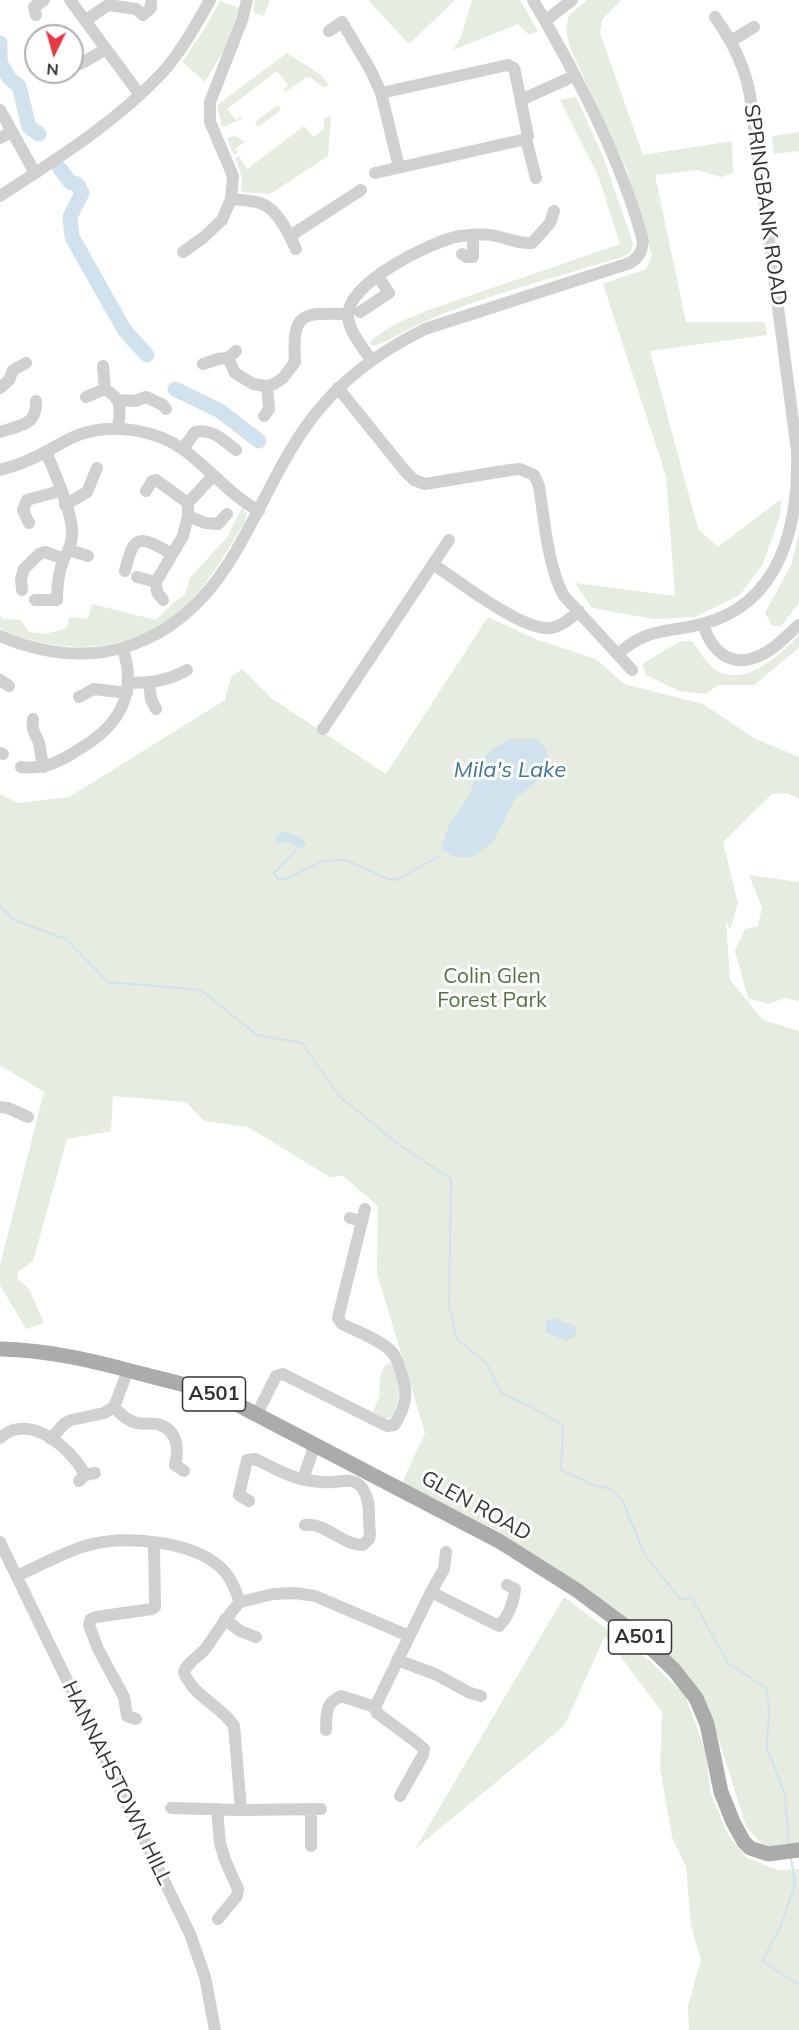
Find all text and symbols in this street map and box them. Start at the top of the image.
north arrow [24,24,84,84]
text: N [46,59,60,80]
street label: SPRINGBANK ROAD [738,103,792,307]
water label: Mila's Lake [454,757,566,783]
park label: Colin Glen Forest Park [437,964,547,1014]
road number: A501 [182,1377,246,1411]
street label: GLEN ROAD [417,1465,535,1547]
road number: A501 [608,1620,672,1654]
street label: HANNAHSTOWN HILL [57,1677,177,1889]

